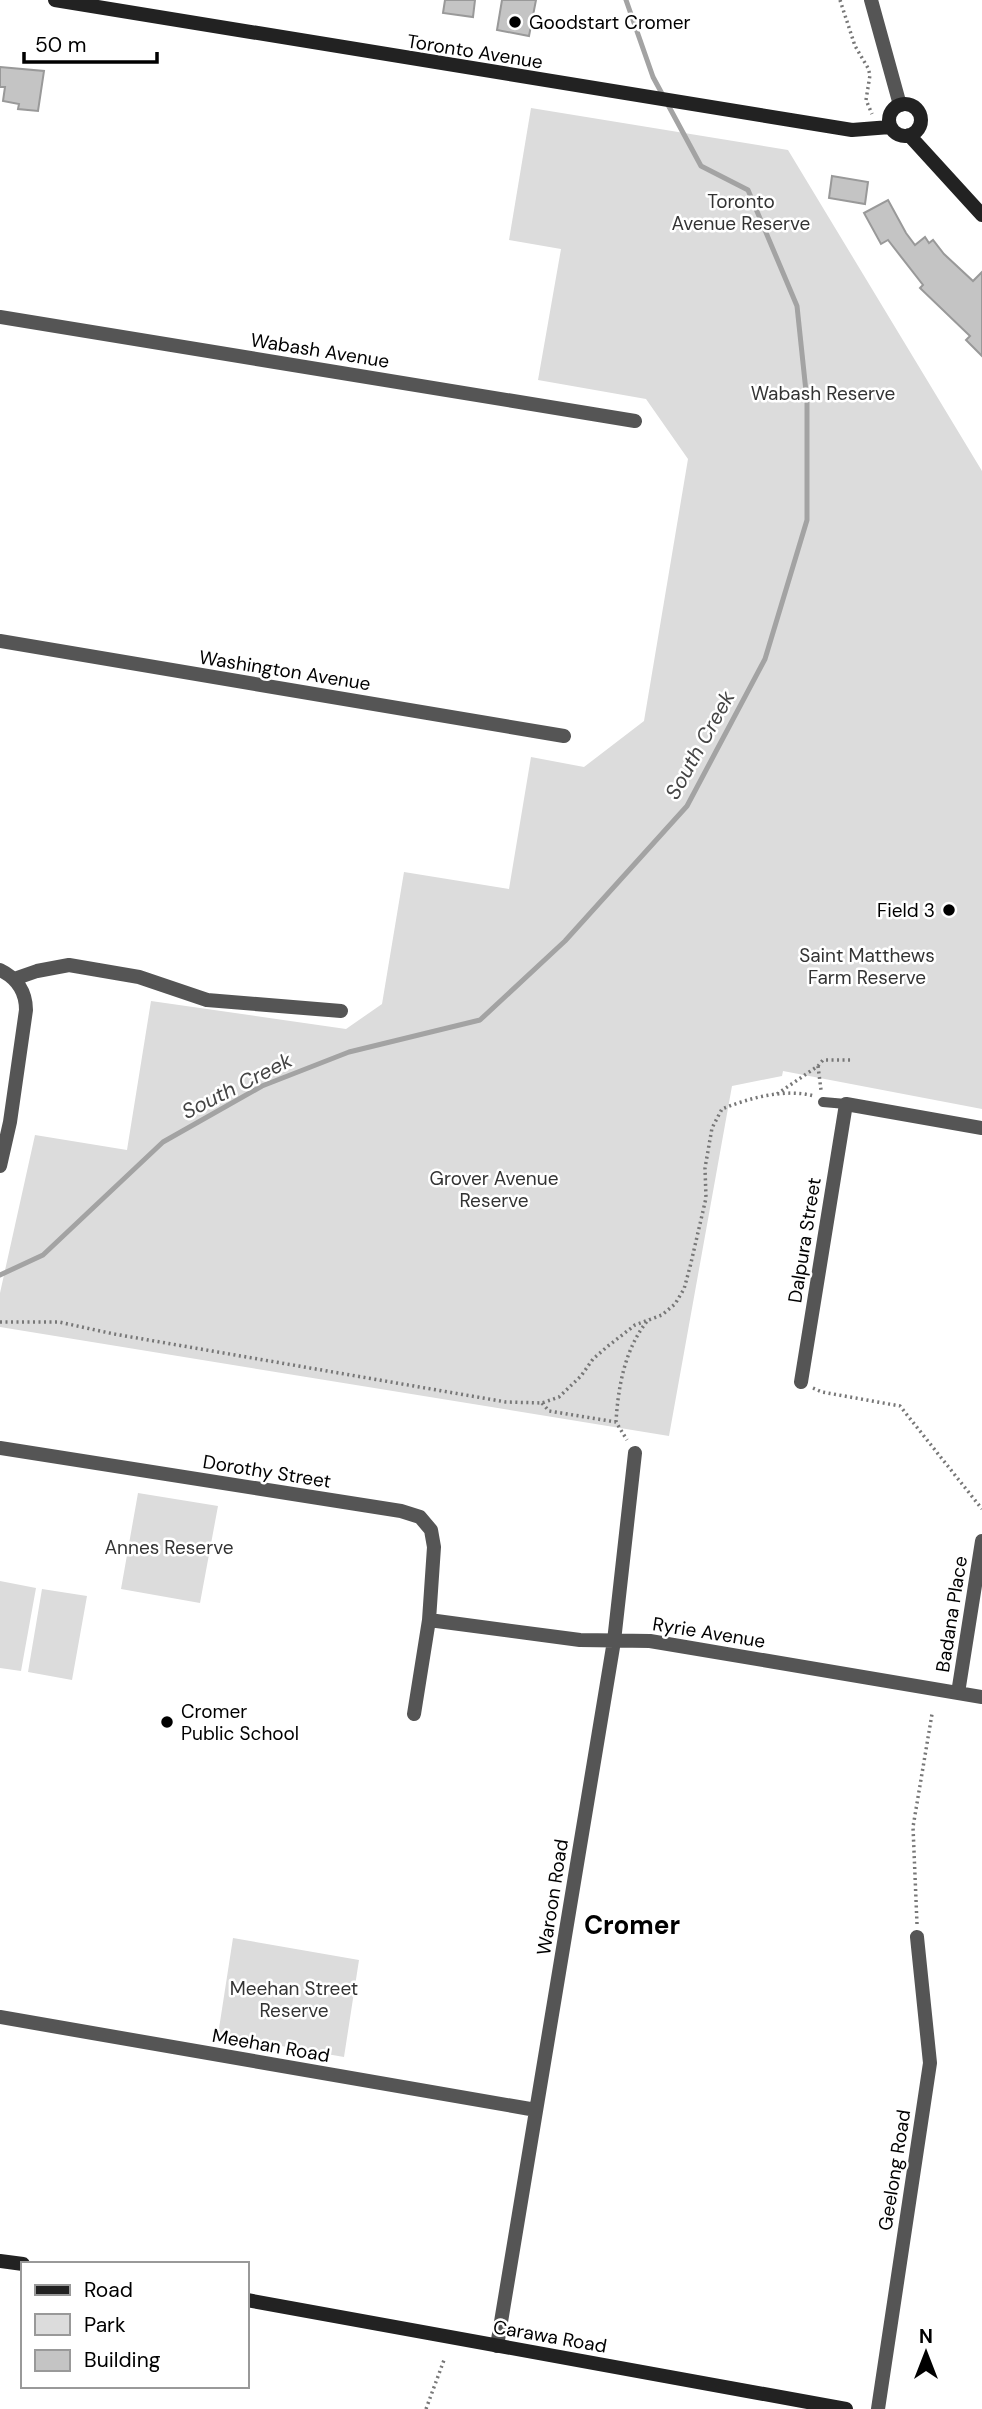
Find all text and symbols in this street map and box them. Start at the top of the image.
place label: Goodstart Cromer [529,10,691,35]
marker: Goodstart Cromer [507,14,523,30]
scale bar [24,21,158,65]
street label: Toronto Avenue [405,28,545,75]
text: 50 m [35,31,86,59]
park label: Toronto Avenue Reserve [672,189,810,236]
street label: Wabash Avenue [249,327,391,374]
park label: Wabash Reserve [751,381,895,406]
street label: Washington Avenue [197,645,372,696]
water label: South Creek [659,685,742,804]
place label: Field 3 [877,898,935,923]
marker: Field 3 [941,902,957,918]
park label: Saint Matthews Farm Reserve [799,943,935,990]
water label: South Creek [177,1046,297,1126]
park label: Grover Avenue Reserve [430,1166,558,1213]
street label: Dalpura Street [782,1176,827,1305]
street label: Dorothy Street [201,1449,333,1494]
park label: Annes Reserve [104,1535,234,1560]
street label: Badana Place [930,1554,973,1674]
street label: Ryrie Avenue [651,1611,767,1654]
place label: Cromer Public School [181,1699,299,1746]
marker: Cromer Public School [159,1714,175,1730]
street label: Waroon Road [531,1837,574,1957]
district label: Cromer [584,1908,680,1942]
park label: Meehan Street Reserve [230,1976,358,2023]
street label: Meehan Road [210,2023,332,2068]
street label: Geelong Road [873,2108,916,2232]
legend [21,2262,248,2388]
text: Road [84,2276,133,2304]
text: Park [84,2311,126,2339]
street label: Carawa Road [491,2314,609,2359]
north arrow [891,2318,961,2388]
text: N [919,2324,933,2349]
text: Building [84,2346,161,2374]

